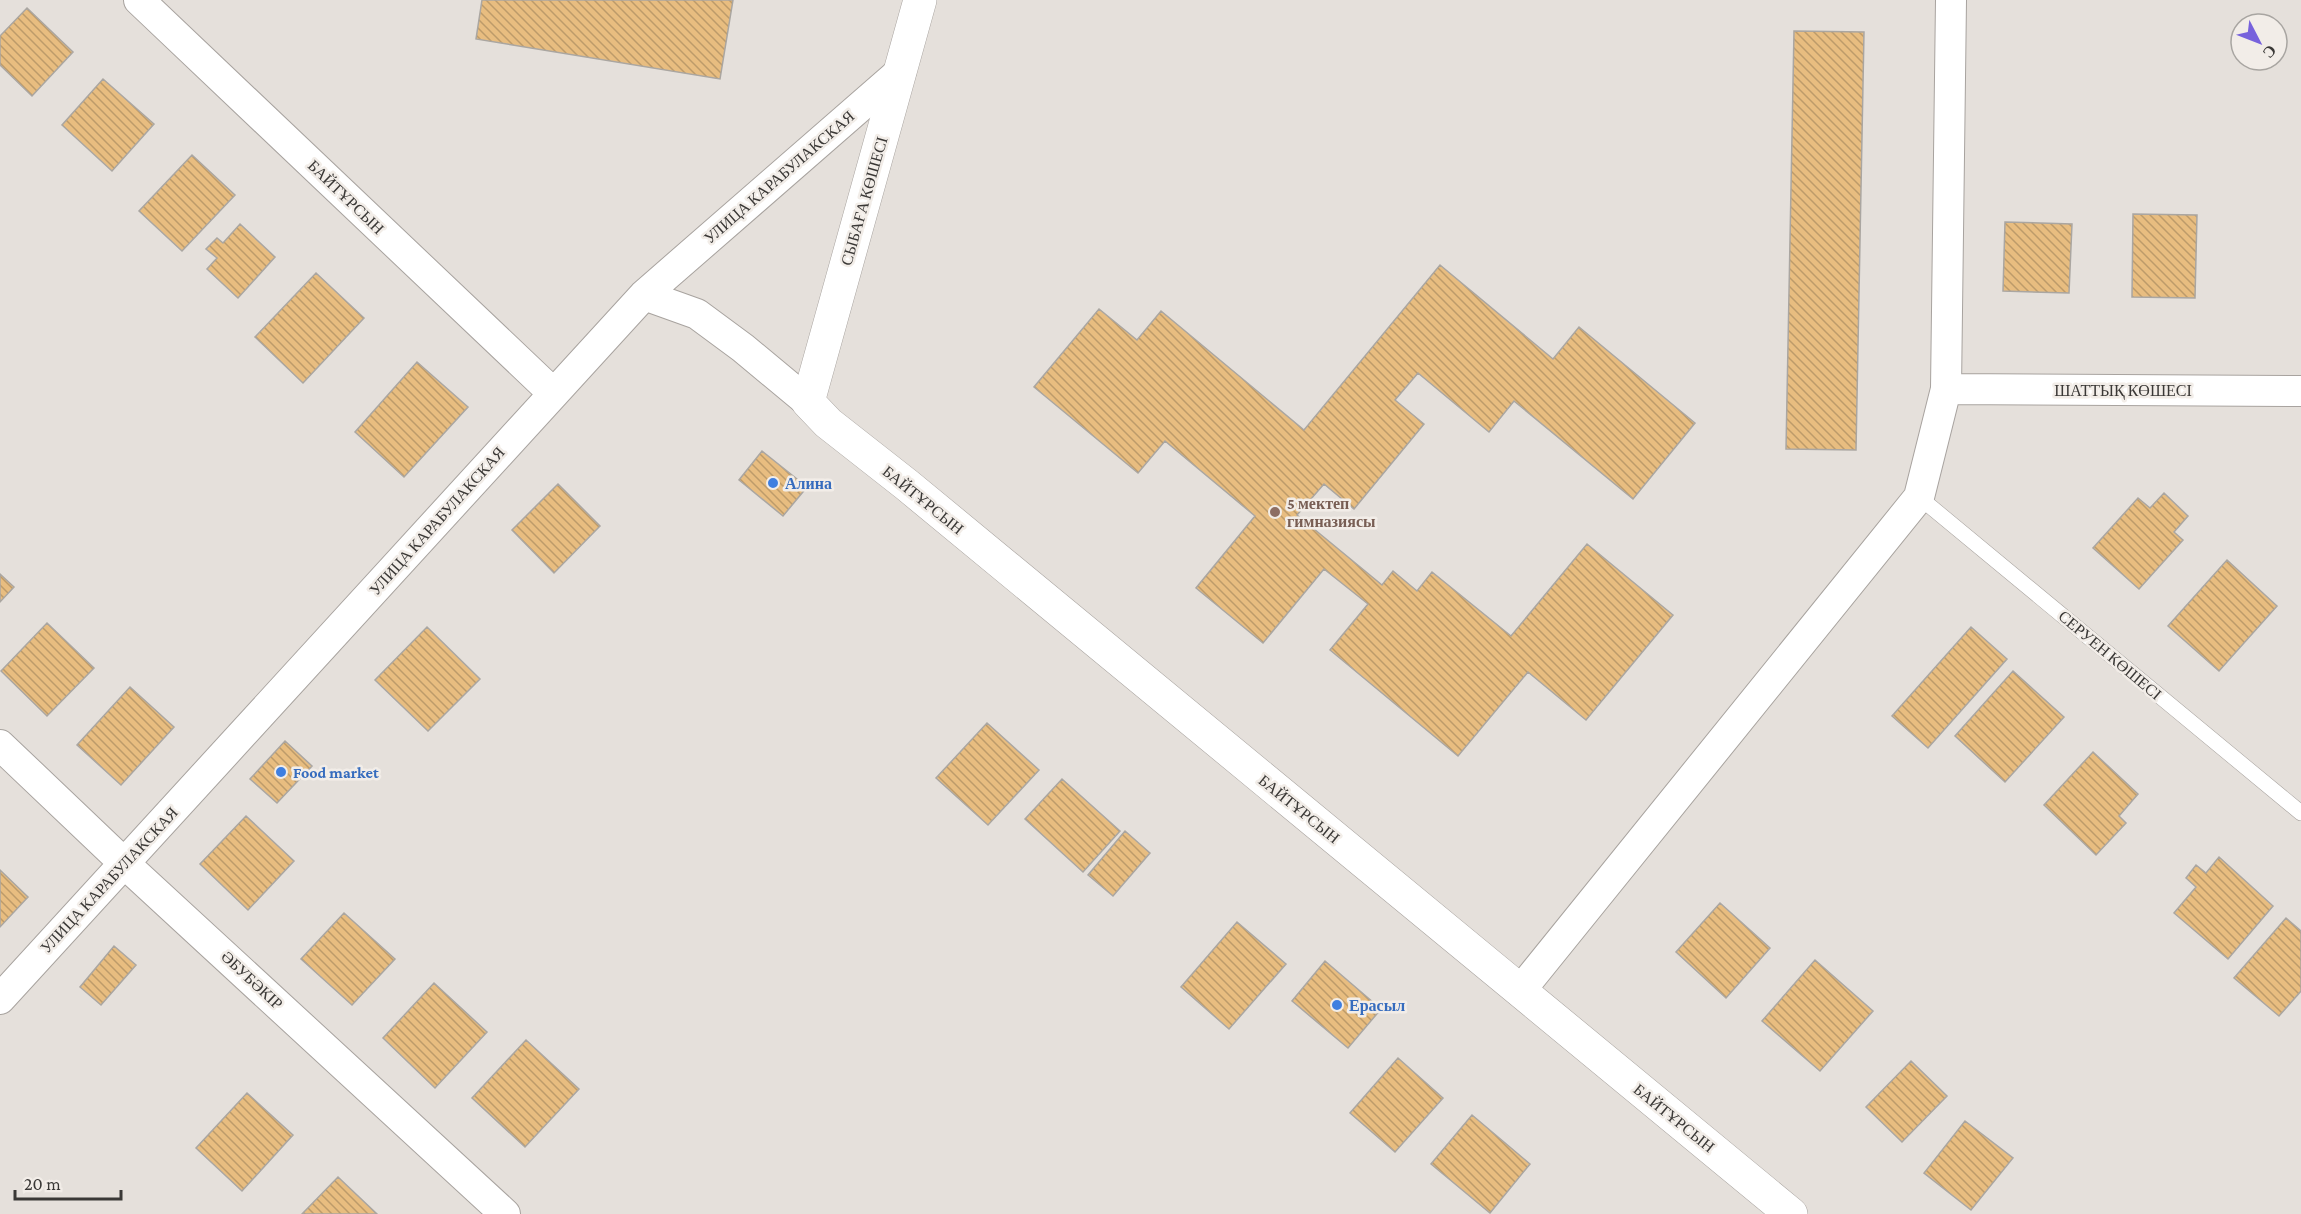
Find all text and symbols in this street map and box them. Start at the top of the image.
north arrow [2229,12,2289,72]
text: С [2260,42,2280,62]
street label: УЛИЦА КАРАБУЛАКСКАЯ [701,107,858,248]
street label: СЫБАҒА КӨШЕСІ [837,135,891,267]
street label: БАЙТҰРСЫН [305,156,388,238]
street label: ШАТТЫҚ КӨШЕСІ [2054,382,2192,400]
street label: УЛИЦА КАРАБУЛАКСКАЯ [366,443,509,599]
street label: БАЙТҰРСЫН [879,462,968,538]
place label: Алина [785,475,832,492]
marker: Алина [766,476,780,490]
place label: 5 мектеп гимназиясы [1287,495,1376,530]
marker: 5 мектеп гимназиясы [1268,505,1282,519]
street label: СЕРУЕН КӨШЕСІ [2055,607,2165,703]
place label: Food market [293,764,379,781]
marker: Food market [274,765,288,779]
street label: БАЙТҰРСЫН [1255,771,1344,847]
street label: УЛИЦА КАРАБУЛАКСКАЯ [37,803,182,957]
street label: ӘБУБӘКІР [218,947,286,1013]
place label: Ерасыл [1349,997,1405,1015]
marker: Ерасыл [1330,998,1344,1012]
street label: БАЙТҰРСЫН [1630,1080,1719,1156]
scale bar [15,1163,122,1201]
text: 20 m [24,1174,61,1194]

